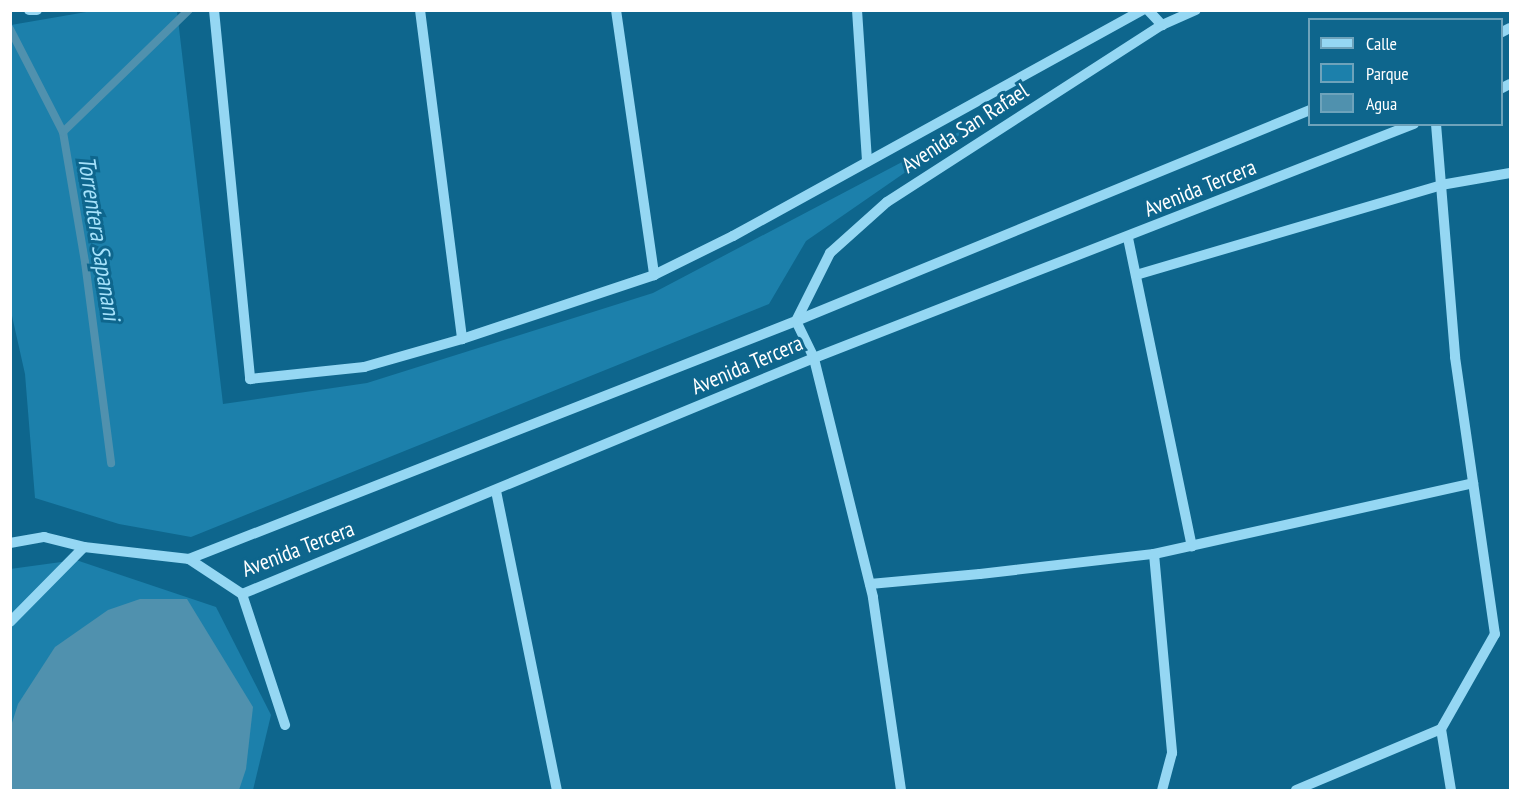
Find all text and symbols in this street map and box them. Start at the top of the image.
legend [1308,18,1503,126]
text: Calle [1366,32,1397,55]
text: Parque [1366,62,1409,85]
street label: Avenida San Rafael [897,77,1033,179]
text: Agua [1366,92,1397,115]
water label: Torrentera Sapanani [72,154,126,322]
street label: Avenida Tercera [1140,154,1260,222]
street label: Avenida Tercera [687,330,807,400]
street label: Avenida Tercera [238,515,358,583]

